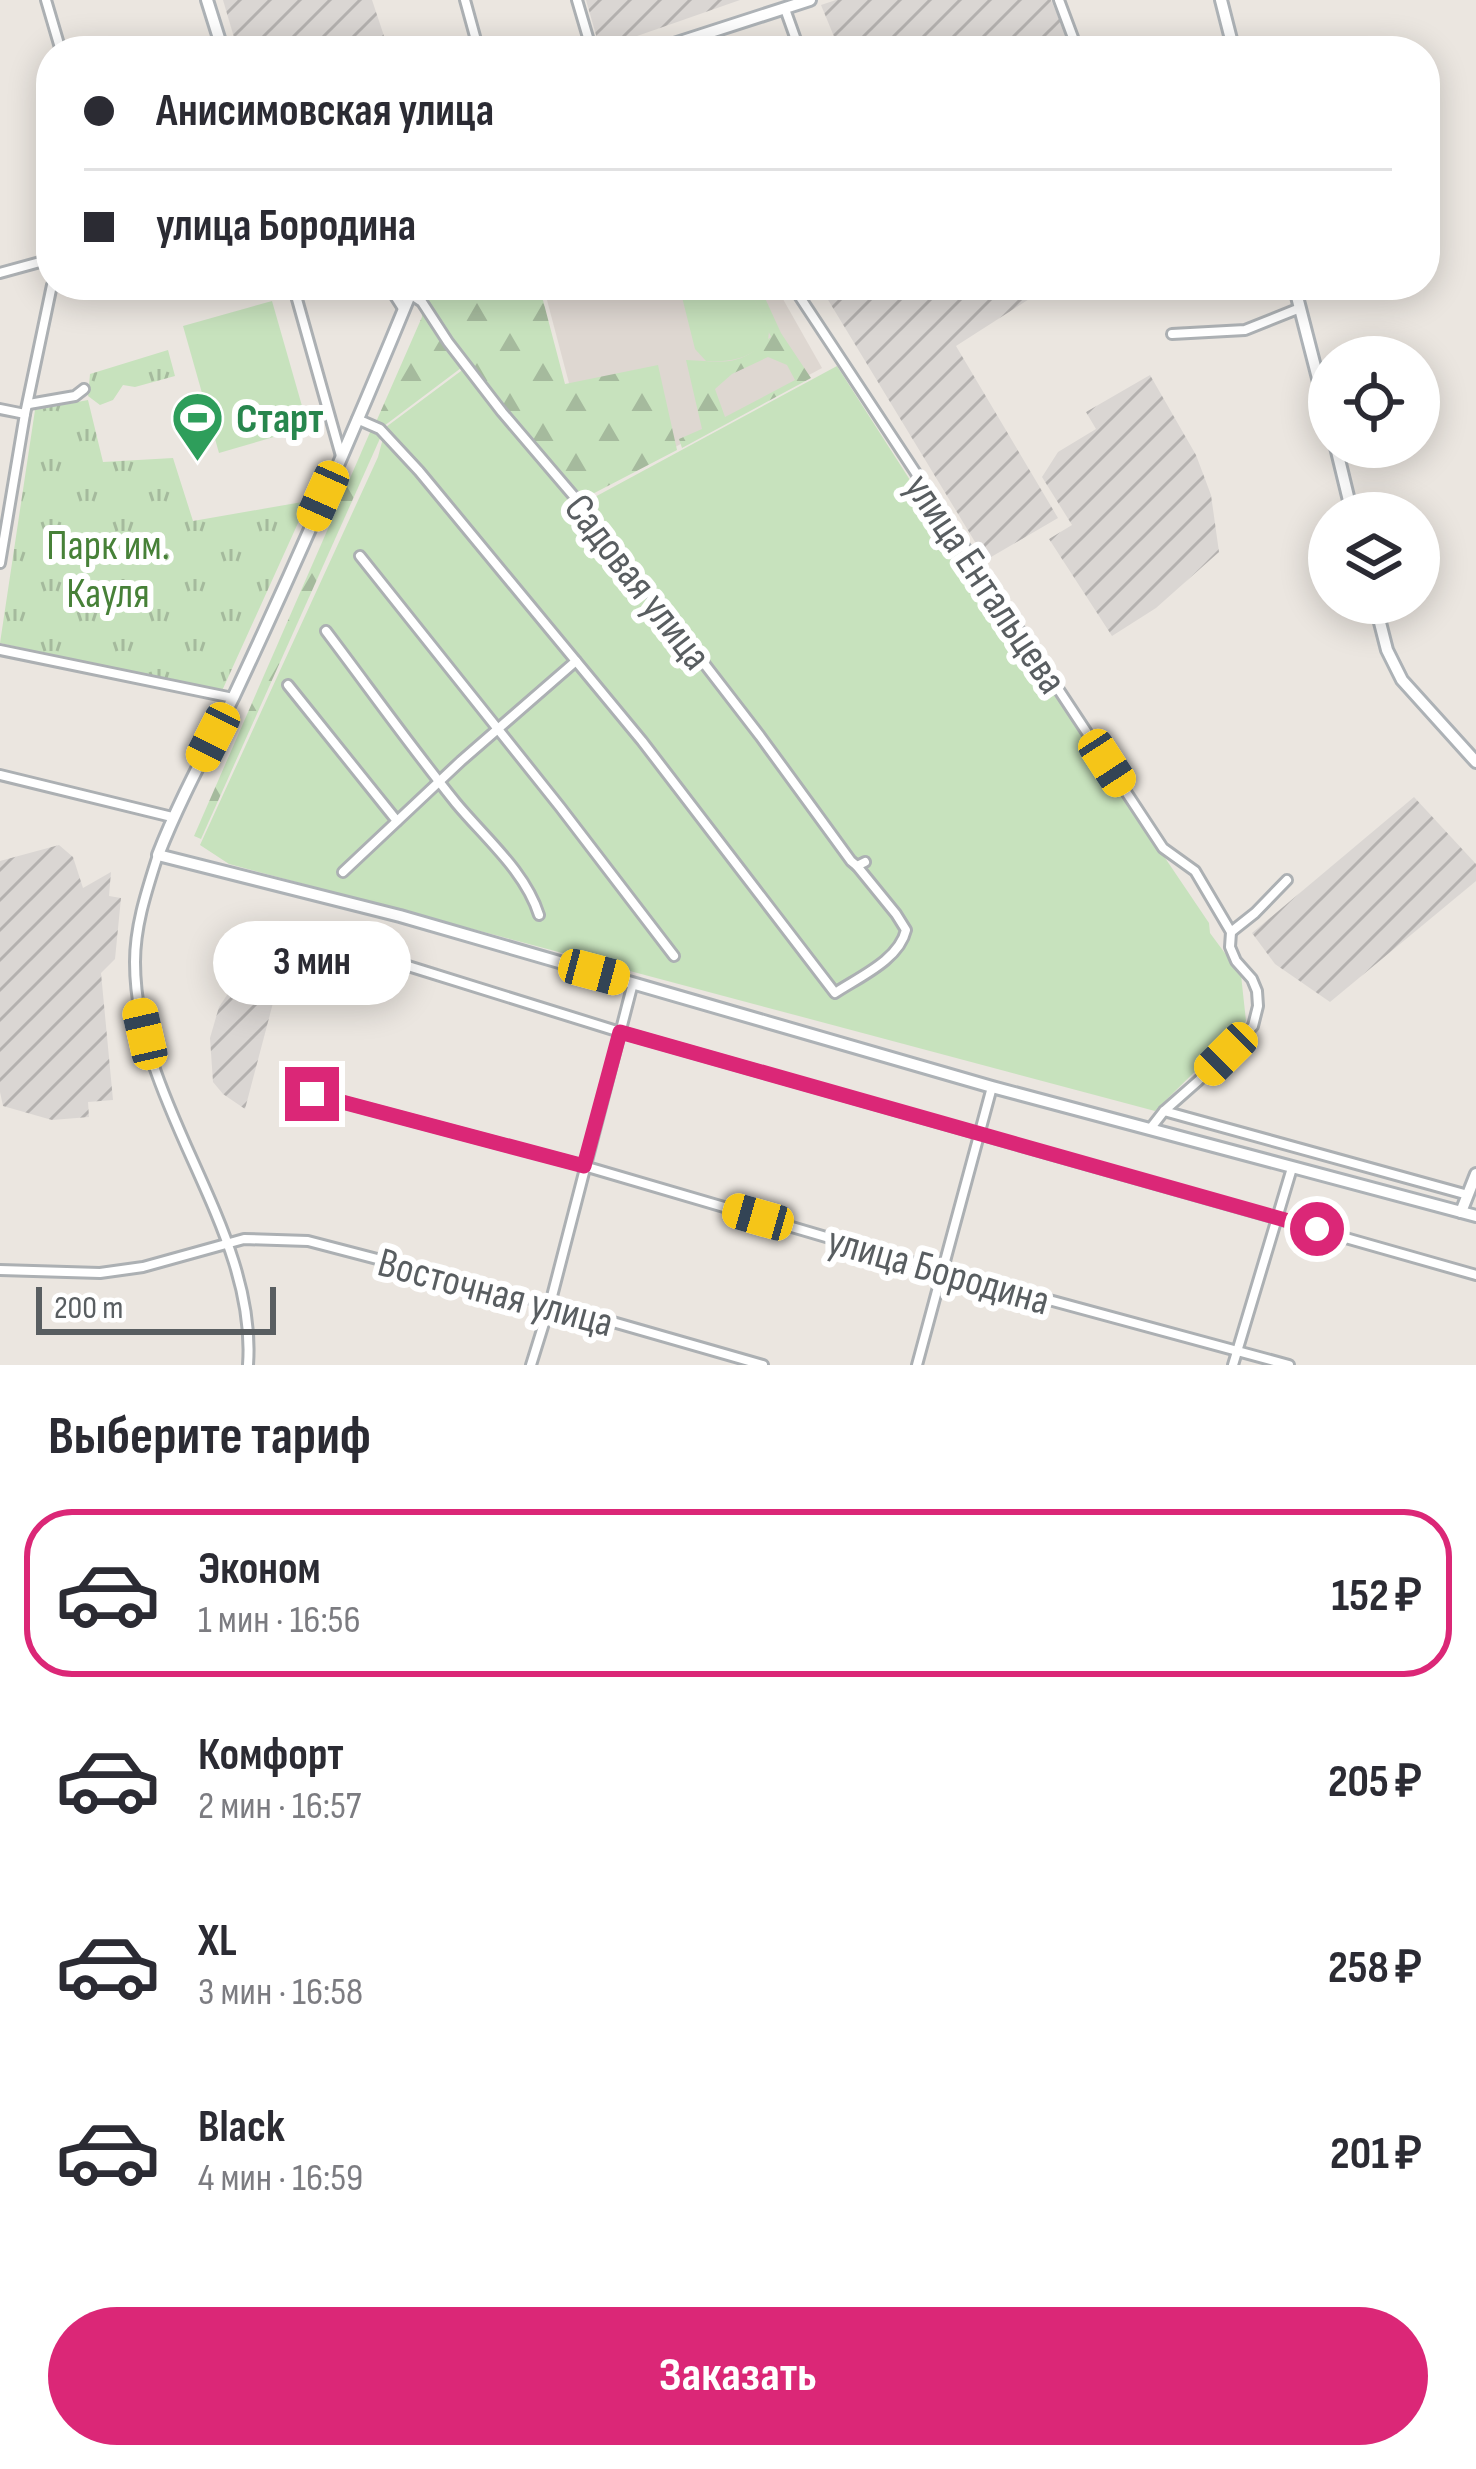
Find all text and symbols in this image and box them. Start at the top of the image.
text: Анисимовская улица [156,84,494,139]
text: улица Бородина [156,199,416,254]
map controls [1308,336,1440,624]
button: locate [1308,336,1440,468]
sports icon: Старт [169,389,225,463]
place label: Старт [236,394,324,445]
car [292,456,354,536]
street label: улица Ентальцева [893,465,1077,704]
street label: Садовая улица [553,484,721,681]
button: layers [1308,492,1440,624]
park label: Парк им. Кауля [46,521,170,620]
car [181,697,245,777]
car [1072,723,1142,803]
callout: 3 мин [213,920,411,1004]
text: 3 мин [273,939,351,986]
car [555,945,633,999]
car [119,995,171,1073]
car [1188,1016,1264,1092]
route end [285,1067,339,1121]
car [718,1190,798,1244]
route start [1290,1202,1344,1256]
street label: улица Бородина [821,1215,1055,1327]
street label: Восточная улица [372,1238,619,1349]
scale bar [36,1281,276,1334]
text: 200 m [54,1288,123,1328]
text: Выберите тариф [48,1404,371,1469]
icon: car [54,1539,162,1647]
text: Эконом [198,1542,321,1597]
text: 152 ₽ [1332,1569,1422,1624]
text: 1 мин · 16:56 [198,1597,360,1644]
icon: car [54,1725,162,1833]
text: Комфорт [198,1728,344,1783]
text: 205 ₽ [1328,1755,1422,1810]
text: 2 мин · 16:57 [198,1783,361,1830]
icon: car [54,1911,162,2019]
text: XL [198,1914,237,1969]
text: 258 ₽ [1328,1941,1422,1996]
text: 3 мин · 16:58 [198,1969,363,2016]
icon: car [54,2097,162,2205]
text: Black [198,2100,285,2155]
text: 201 ₽ [1330,2127,1422,2182]
text: 4 мин · 16:59 [198,2155,363,2202]
button: Заказать [48,2307,1428,2445]

